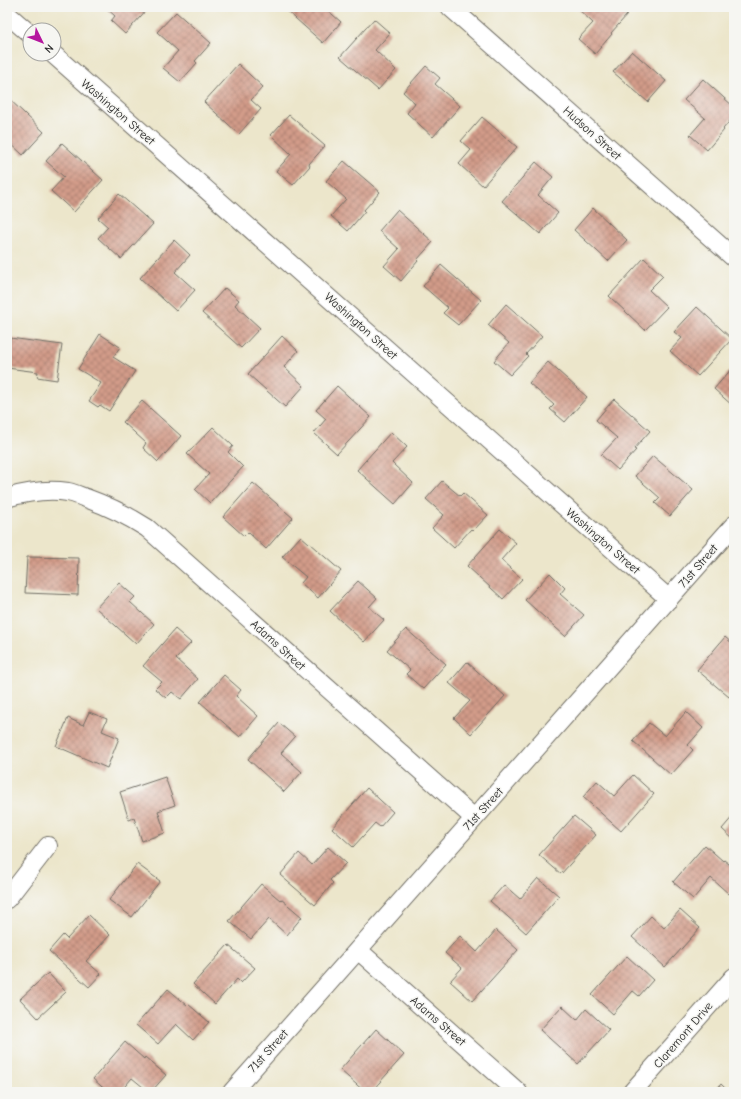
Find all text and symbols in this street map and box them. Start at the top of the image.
north arrow [22,22,62,62]
text: N [42,41,56,56]
street label: Washington Street [78,76,158,148]
street label: Hudson Street [560,103,624,163]
street label: Washington Street [322,290,401,363]
street label: Washington Street [563,505,643,577]
street label: 71st Street [675,541,721,591]
street label: Adams Street [248,617,309,673]
street label: 71st Street [460,784,506,833]
street label: Adams Street [408,993,469,1049]
street label: Claremont Drive [651,999,715,1071]
street label: 71st Street [245,1026,291,1075]

